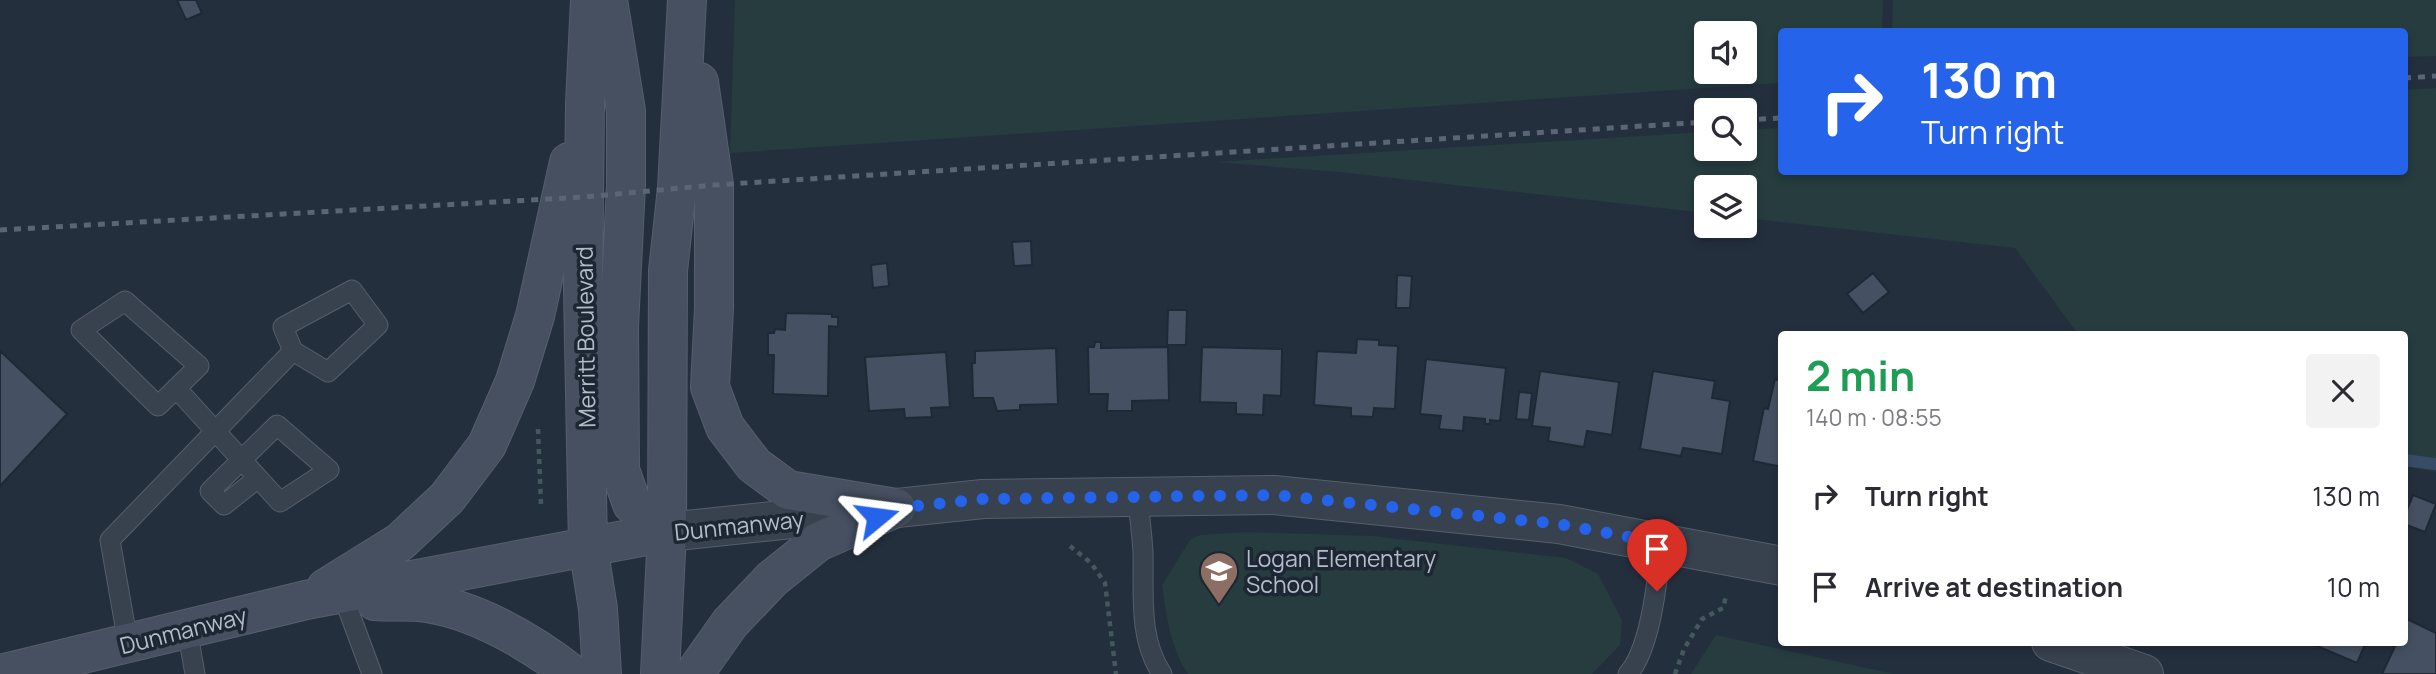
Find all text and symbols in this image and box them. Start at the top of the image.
map controls [1694,21,1757,238]
button: sound [1694,21,1757,84]
text: 130 m [1921,46,2057,113]
icon: right [1806,56,1897,147]
button: search [1694,98,1757,161]
text: Turn right [1921,110,2064,154]
button: layers [1694,175,1757,238]
street label: Merritt Boulevard [567,246,603,428]
text: 2 min [1806,346,1915,404]
button: close [2306,354,2380,428]
text: 140 m · 08:55 [1806,401,1942,433]
icon: right [1806,477,1844,515]
text: Turn right [1865,478,1989,514]
text: 130 m [2312,478,2380,514]
position arrow [840,480,914,554]
street label: Dunmanway [673,502,805,548]
pin [1627,519,1687,591]
icon: arrive [1638,530,1676,568]
place label: Logan Elementary School [1246,542,1436,600]
school or university icon: Logan Elementary School [1198,550,1240,605]
icon: arrive [1806,568,1844,606]
text: Arrive at destination [1865,569,2123,605]
text: 10 m [2327,569,2380,605]
street label: Dunmanway [116,599,250,661]

